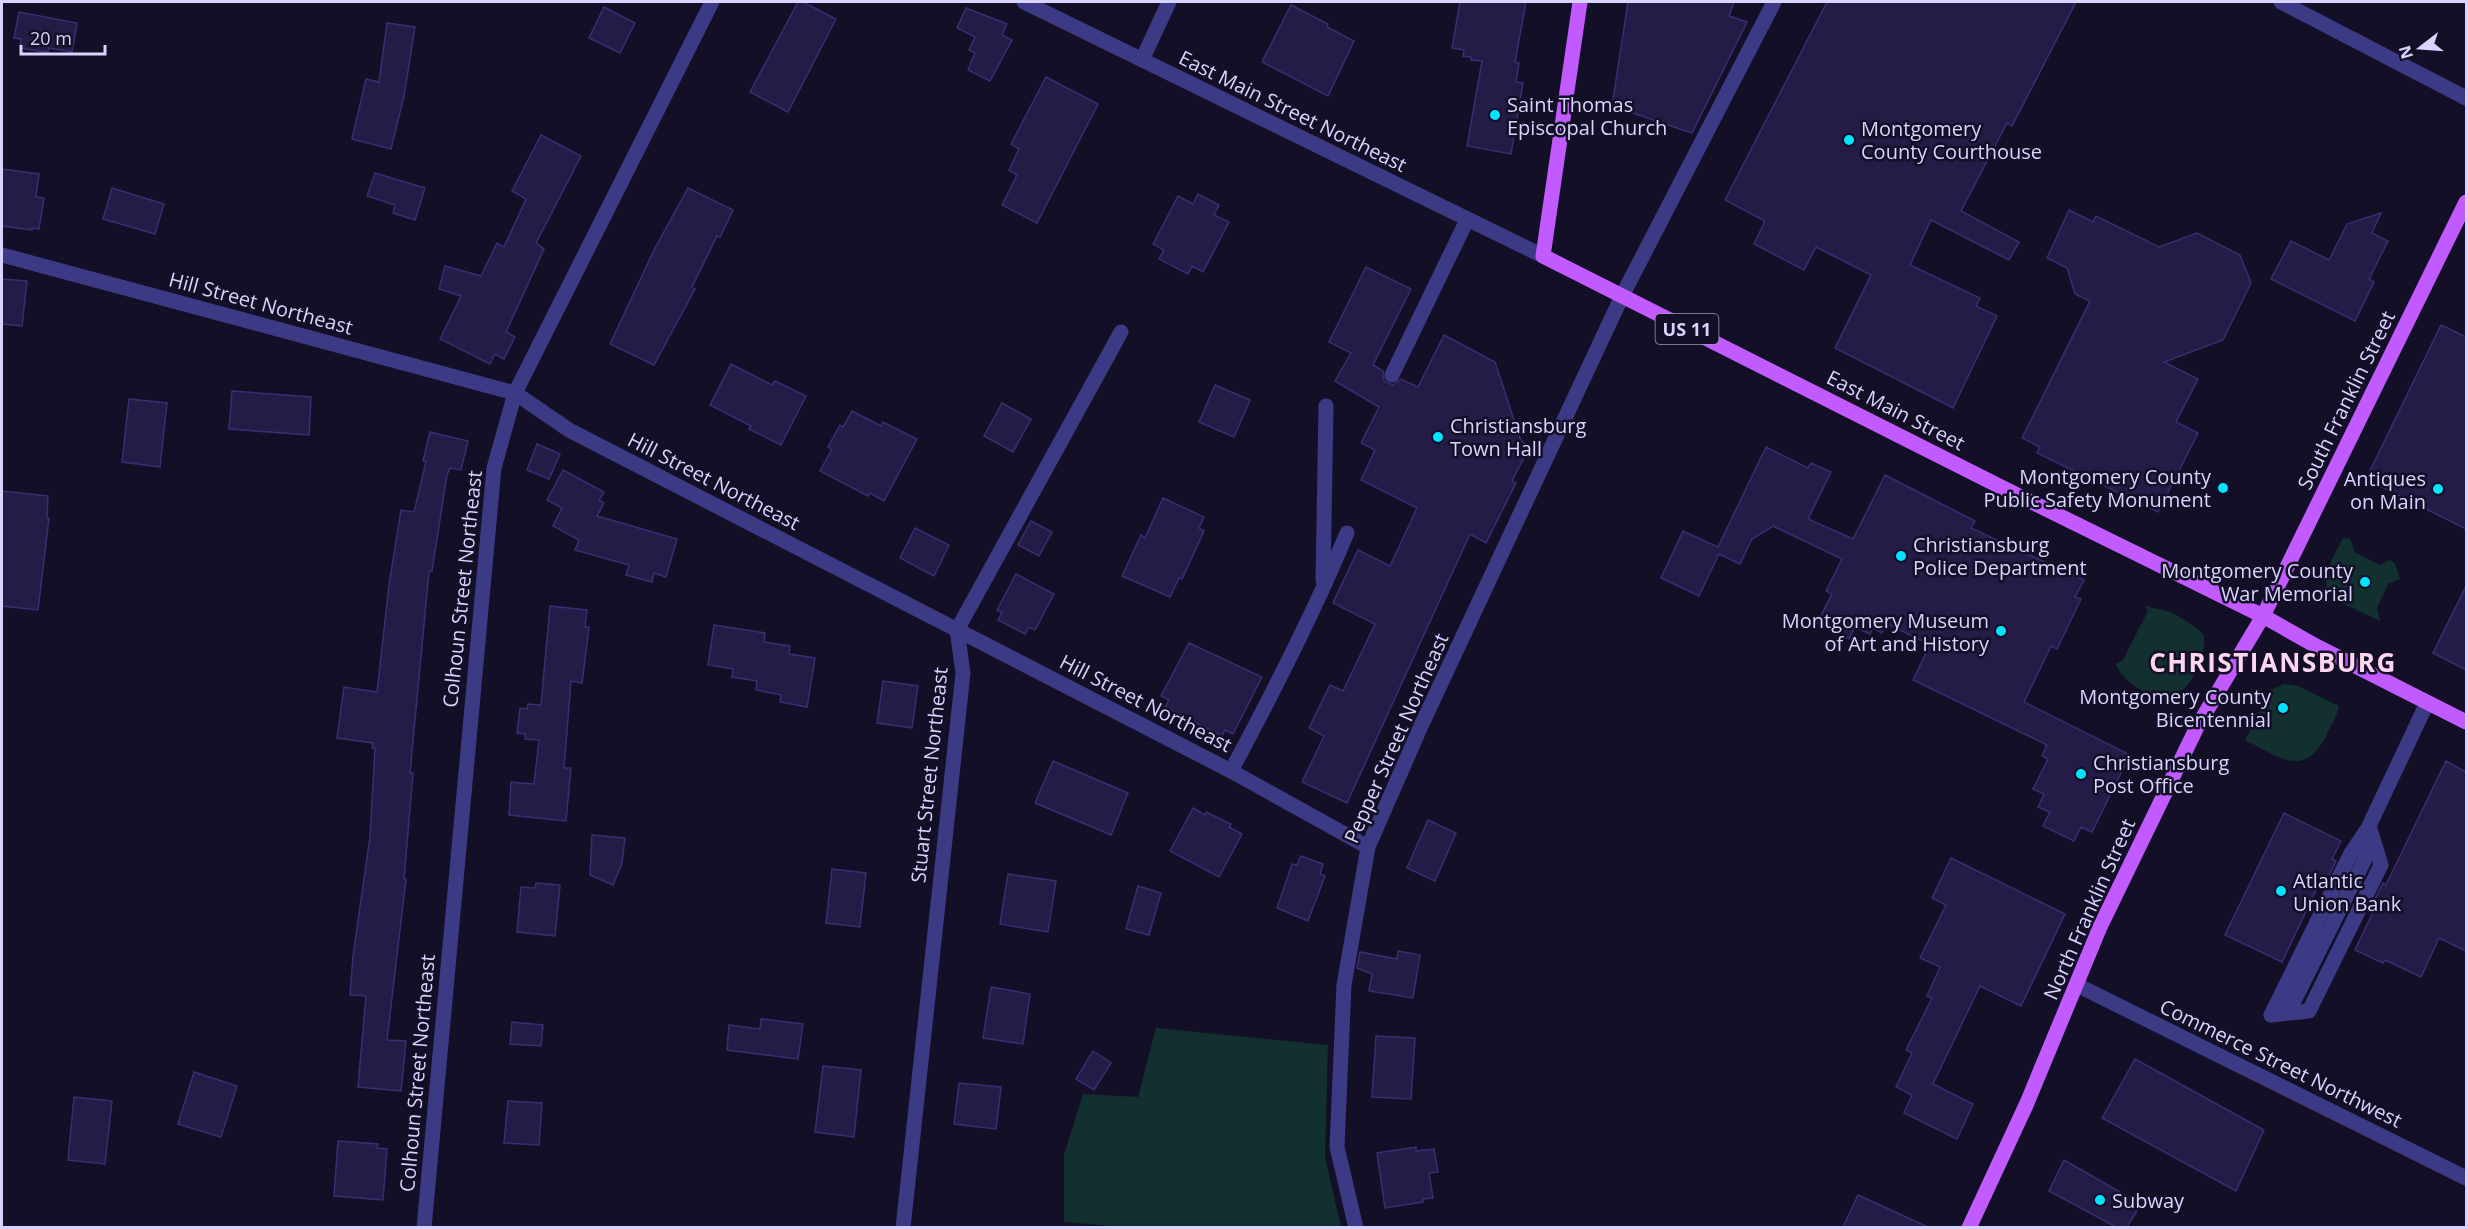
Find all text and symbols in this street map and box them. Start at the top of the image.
scale bar [21,18,105,56]
north arrow [2390,18,2450,78]
text: 20 m [30,26,72,50]
text: N [2393,43,2418,62]
street label: East Main Street Northeast [1175,44,1411,178]
place label: Saint Thomas Episcopal Church [1507,91,1667,141]
marker: Saint Thomas Episcopal Church [1488,108,1502,122]
place label: Montgomery County Courthouse [1861,115,2042,165]
marker: Montgomery County Courthouse [1842,133,1856,147]
street label: Hill Street Northeast [166,265,356,341]
street label: South Franklin Street [2291,306,2401,494]
road number: US 11 [1656,314,1718,344]
street label: East Main Street [1822,364,1970,456]
place label: Christiansburg Town Hall [1450,412,1586,462]
street label: Hill Street Northeast [623,426,805,536]
marker: Christiansburg Town Hall [1431,430,1445,444]
place label: Montgomery County Public Safety Monument [1984,463,2212,513]
place label: Antiques on Main [2344,465,2426,515]
street label: Colhoun Street Northeast [436,469,488,709]
marker: Montgomery County Public Safety Monument [2216,481,2230,495]
marker: Antiques on Main [2431,482,2445,496]
place label: Christiansburg Police Department [1913,531,2087,581]
marker: Christiansburg Police Department [1894,549,1908,563]
place label: Montgomery County War Memorial [2161,557,2354,607]
marker: Montgomery County War Memorial [2358,575,2372,589]
place label: Montgomery Museum of Art and History [1782,607,1990,657]
marker: Montgomery Museum of Art and History [1994,624,2008,638]
street label: Pepper Street Northeast [1337,629,1455,847]
district label: CHRISTIANSBURG [2149,644,2397,680]
street label: Hill Street Northeast [1055,648,1237,758]
street label: Stuart Street Northeast [904,666,954,884]
place label: Montgomery County Bicentennial [2079,683,2272,733]
marker: Montgomery County Bicentennial [2276,701,2290,715]
place label: Christiansburg Post Office [2093,749,2229,799]
marker: Christiansburg Post Office [2074,767,2088,781]
street label: North Franklin Street [2037,814,2141,1004]
place label: Atlantic Union Bank [2293,867,2402,917]
marker: Atlantic Union Bank [2274,884,2288,898]
street label: Colhoun Street Northeast [393,953,441,1193]
street label: Commerce Street Northwest [2155,993,2407,1133]
place label: Subway [2112,1187,2185,1214]
marker: Subway [2093,1193,2107,1207]

